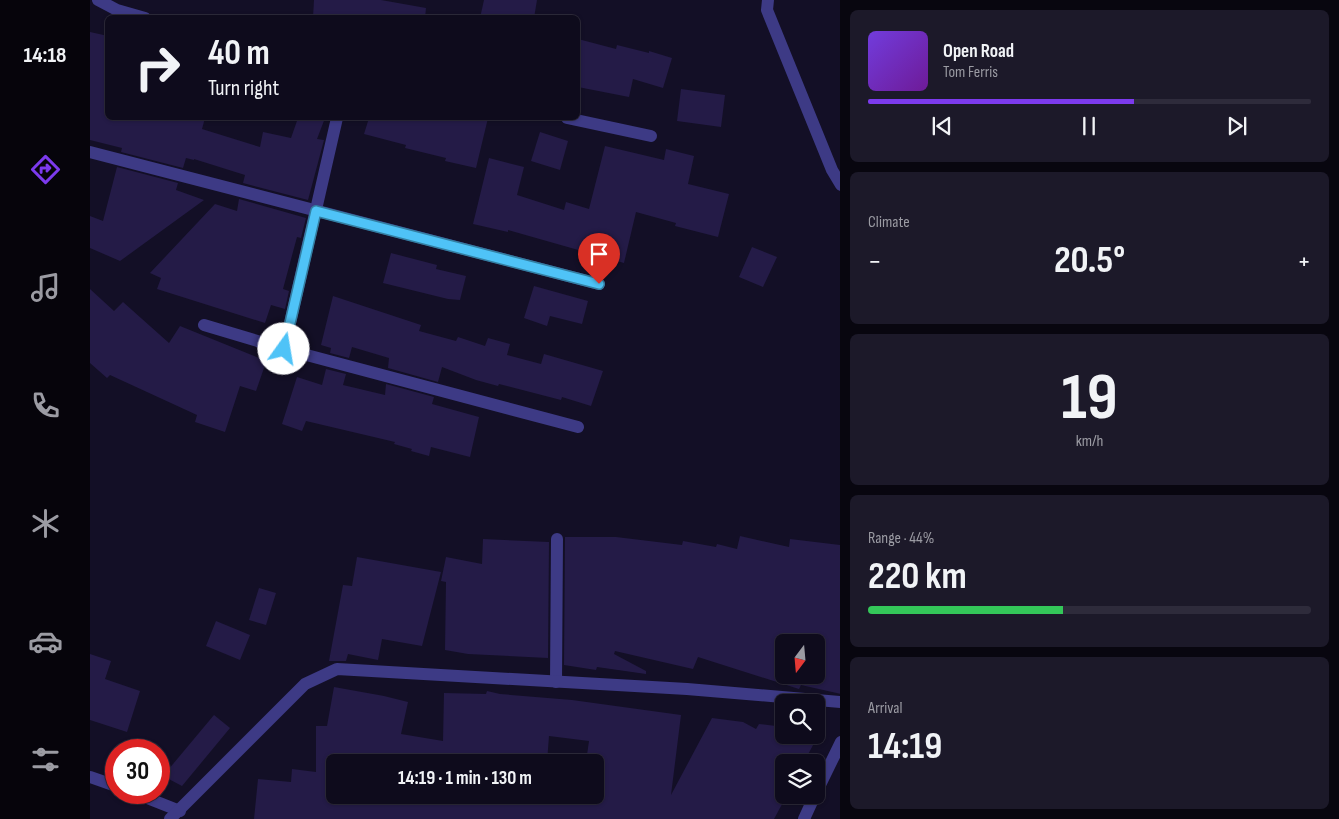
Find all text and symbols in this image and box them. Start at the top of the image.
text: 40 m [208,32,270,75]
icon: right [125,35,190,100]
text: Open Road [943,40,1014,63]
text: 14:18 [24,42,66,69]
text: Tom Ferris [943,63,998,82]
text: Turn right [208,75,279,102]
icon: previous [928,112,956,140]
icon: pause [1075,112,1103,140]
icon: next [1223,112,1251,140]
icon: directions [28,152,63,187]
text: Climate [868,213,910,232]
pin [578,233,620,284]
text: 20.5° [1054,238,1125,283]
icon: arrive [585,240,613,268]
text: − [868,245,882,278]
text: + [1297,245,1311,278]
icon: music [28,270,63,305]
position arrow [257,322,309,374]
text: 19 [1061,360,1118,438]
icon: phone [28,388,63,423]
text: km/h [1076,432,1103,451]
icon: climate [28,506,63,541]
text: Range · 44% [868,529,934,548]
text: 220 km [868,554,967,599]
icon: car [28,624,63,659]
north arrow [775,634,825,684]
map controls [775,634,825,804]
button: search [775,694,825,744]
text: Arrival [868,699,902,718]
text: 14:19 [868,724,942,769]
speed limit sign: 30 [105,739,170,804]
icon: filters [28,742,63,777]
button: layers [775,754,825,804]
text: 14:19 · 1 min · 130 m [398,767,532,790]

